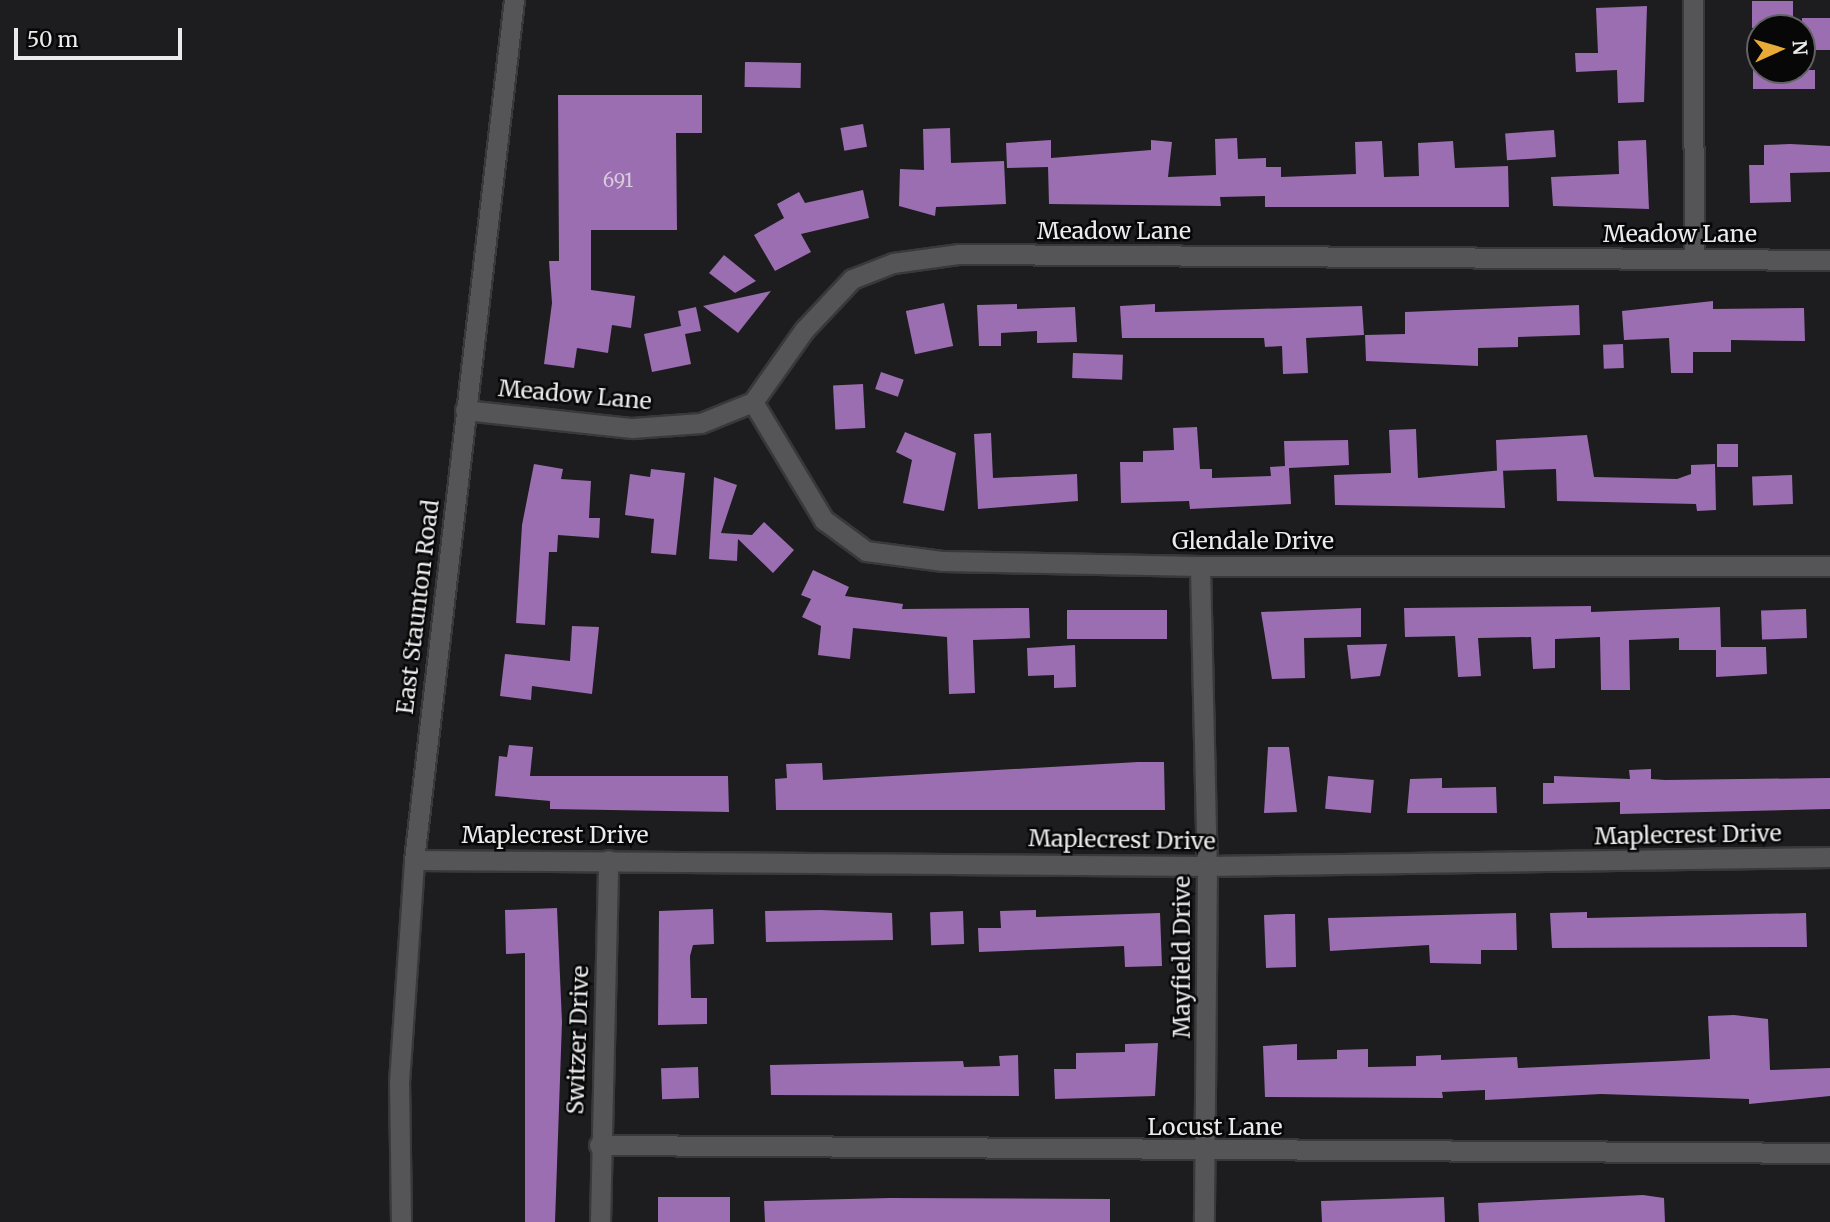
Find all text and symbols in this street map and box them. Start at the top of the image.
scale bar [18,14,186,58]
north arrow [1746,14,1816,84]
text: 50 m [27,26,78,53]
text: N [1787,39,1812,56]
house number: 691 [603,170,633,192]
street label: Meadow Lane [1037,217,1191,245]
street label: Meadow Lane [1603,220,1757,248]
street label: Meadow Lane [497,375,653,415]
street label: East Staunton Road [391,498,445,716]
street label: Glendale Drive [1172,527,1334,555]
street label: Maplecrest Drive [1594,820,1782,850]
street label: Maplecrest Drive [461,821,649,849]
street label: Maplecrest Drive [1028,825,1216,855]
street label: Mayfield Drive [1168,876,1196,1038]
street label: Switzer Drive [562,965,594,1115]
street label: Locust Lane [1148,1113,1282,1141]

